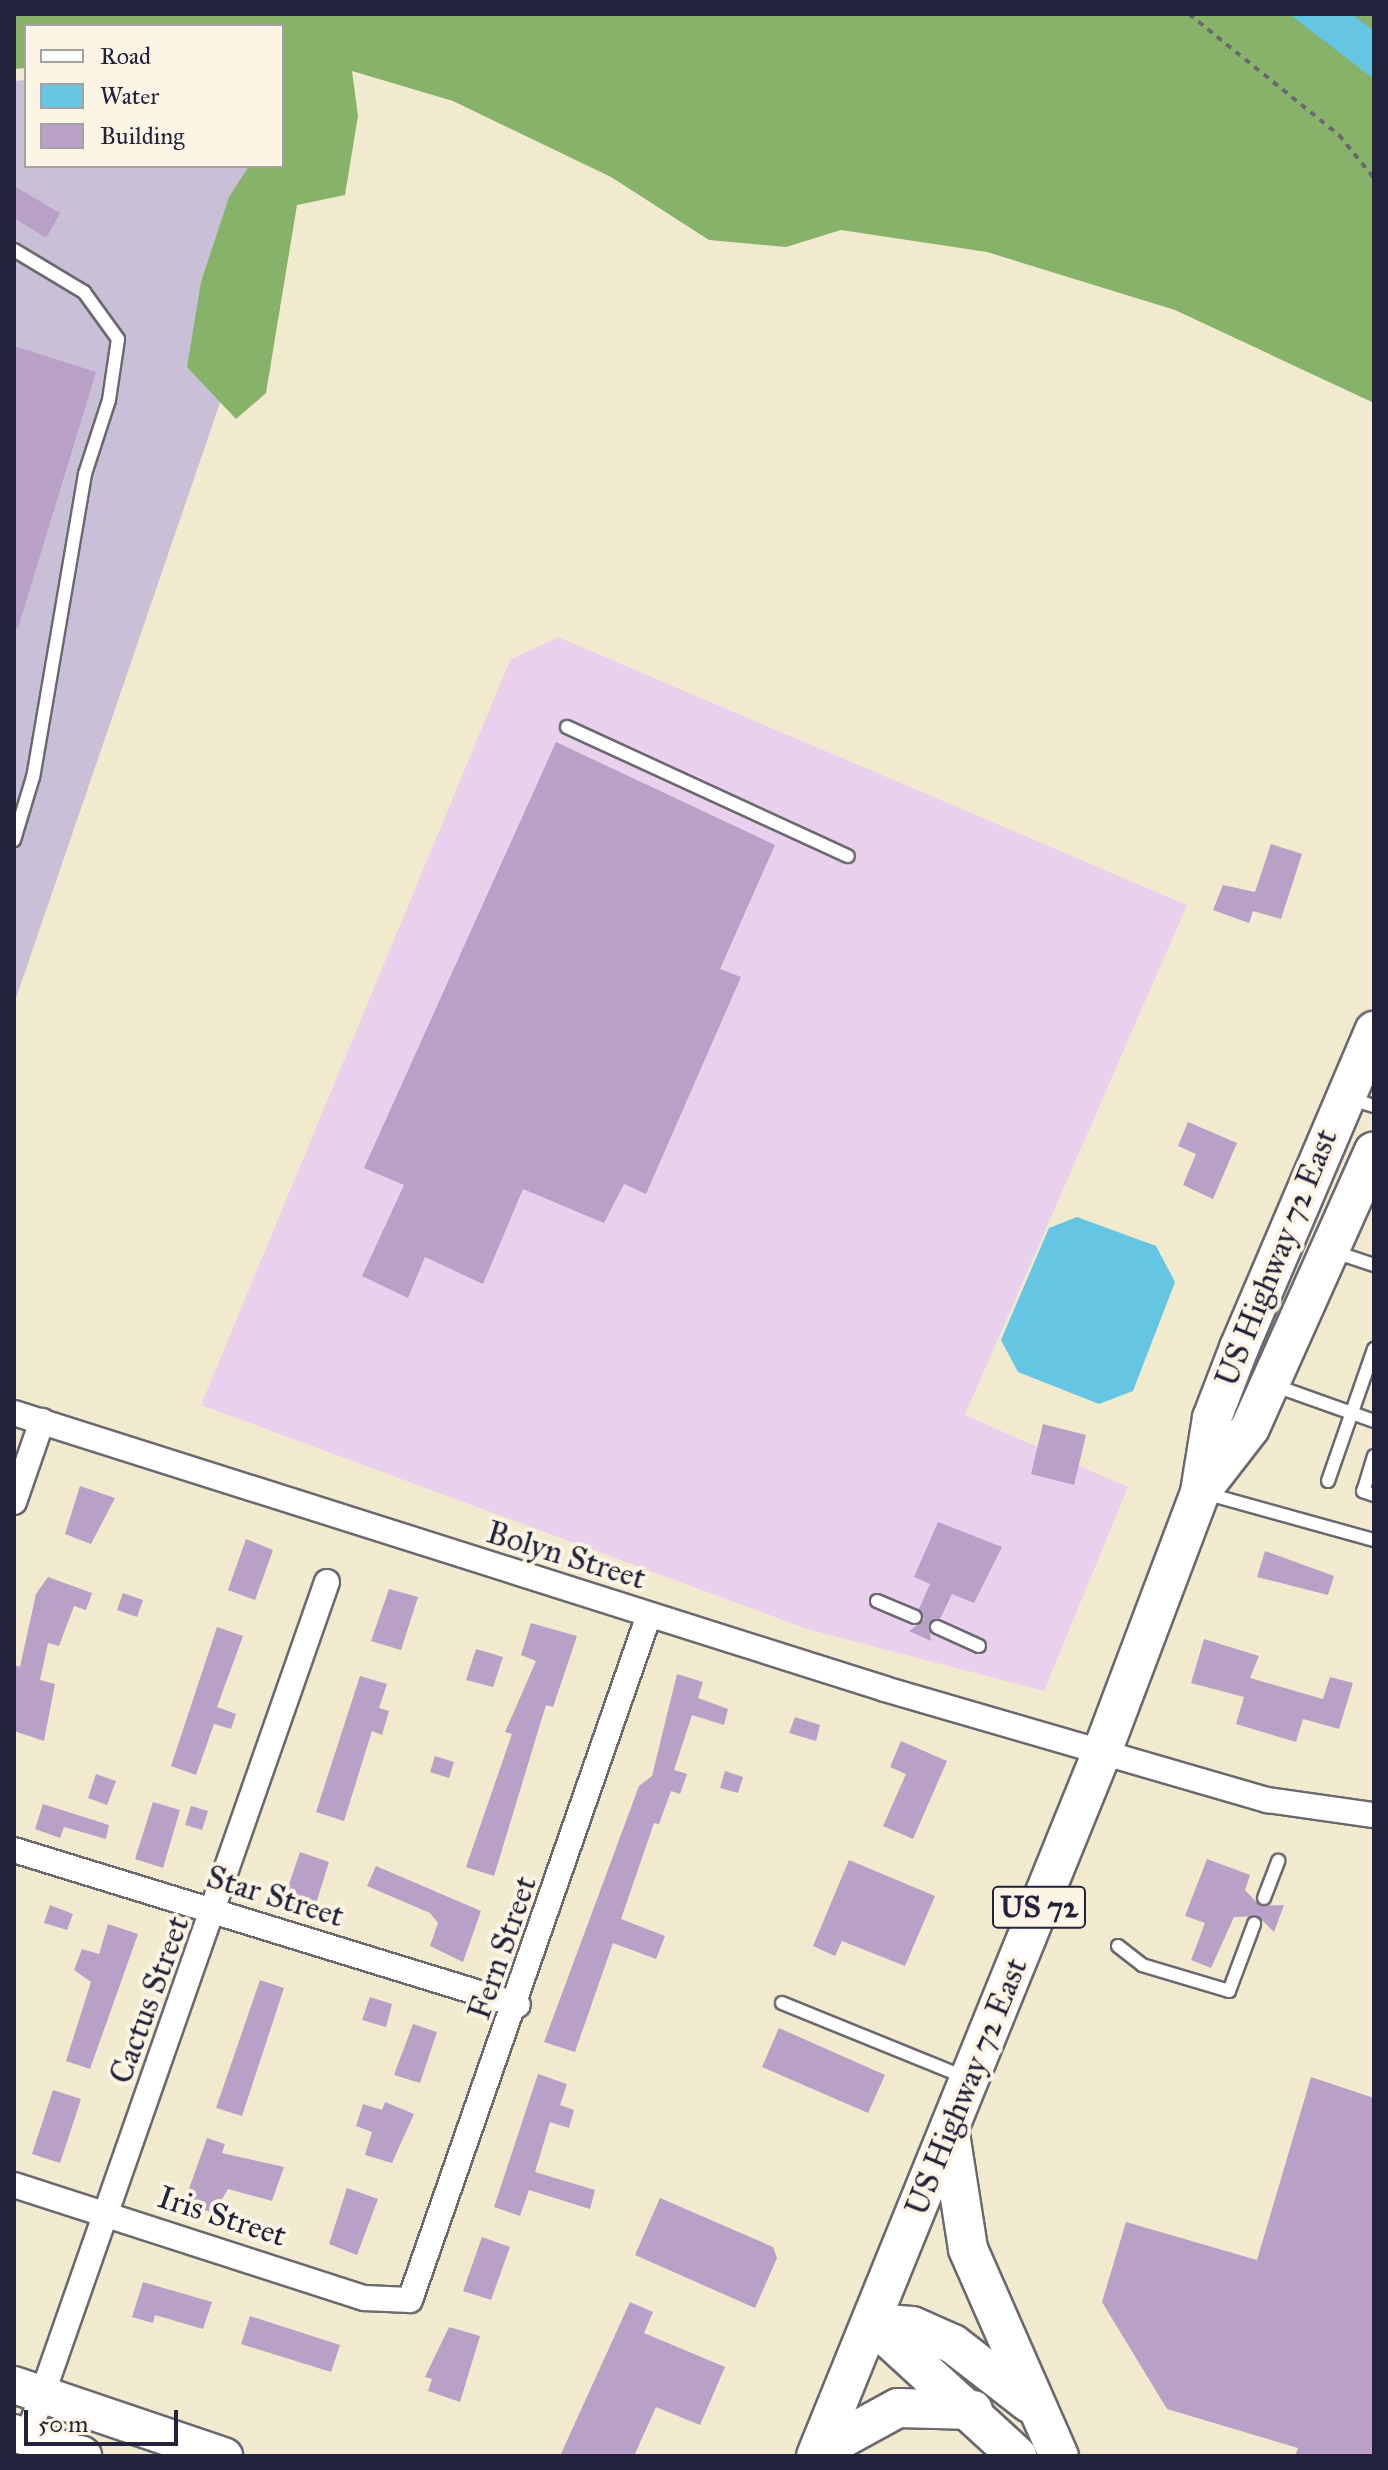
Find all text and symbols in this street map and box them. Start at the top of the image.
legend [24,24,284,168]
text: Road [100,41,151,71]
text: Water [100,81,159,111]
text: Building [100,121,185,151]
street label: US Highway 72 East [1208,1124,1346,1392]
street label: Bolyn Street [482,1514,650,1598]
street label: Star Street [202,1858,348,1936]
street label: Fern Street [461,1871,545,2025]
road number: US 72 [991,1881,1087,1933]
street label: Cactus Street [102,1911,198,2089]
street label: US Highway 72 East [898,1953,1036,2221]
street label: Iris Street [153,2178,291,2256]
scale bar [28,2394,182,2444]
text: 50 m [38,2409,88,2439]

